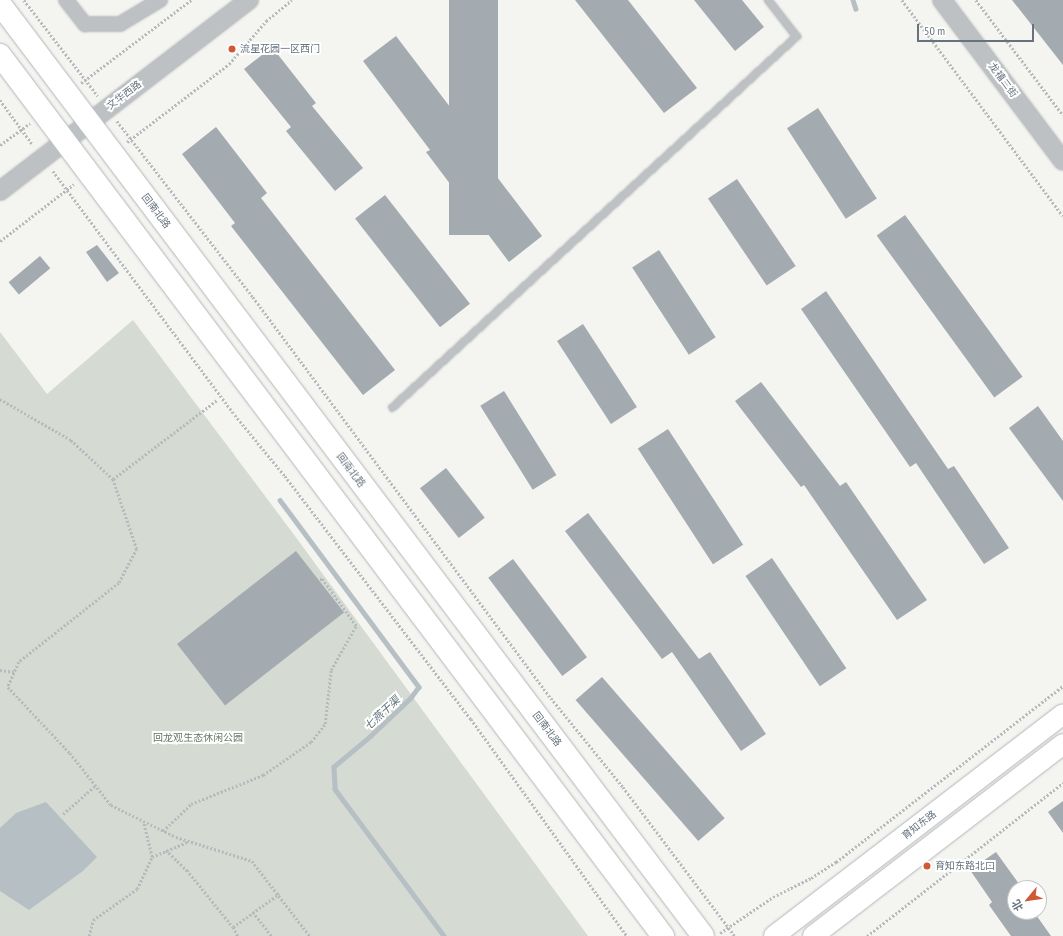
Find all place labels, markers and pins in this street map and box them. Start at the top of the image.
place label: 流星花园一区西门 [240,43,320,55]
marker: 流星花园一区西门 [227,44,237,54]
place label: 育知东路北口 [935,860,995,872]
marker: 育知东路北口 [922,861,932,871]

